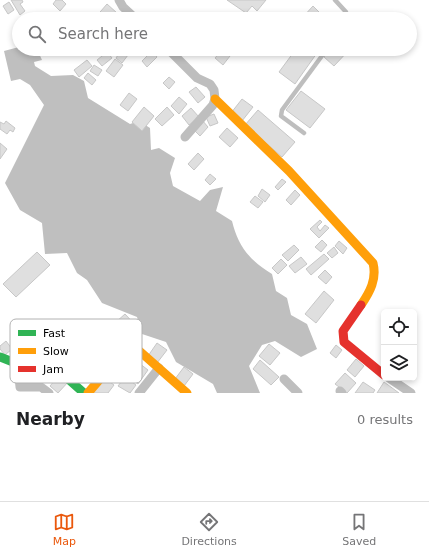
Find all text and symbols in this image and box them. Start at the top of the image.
search box [12,12,417,56]
icon: search [26,23,48,45]
text: Search here [58,25,148,43]
map controls [381,309,417,381]
button: locate [381,309,417,345]
legend [10,319,142,383]
text: Fast [43,327,66,340]
text: Slow [43,345,69,358]
button: layers [381,345,417,381]
text: Jam [42,363,64,376]
text: Nearby [16,409,85,429]
text: 0 results [357,412,413,427]
tab: Map [53,511,76,548]
tab: Directions [181,511,237,548]
tab: Saved [342,511,376,548]

